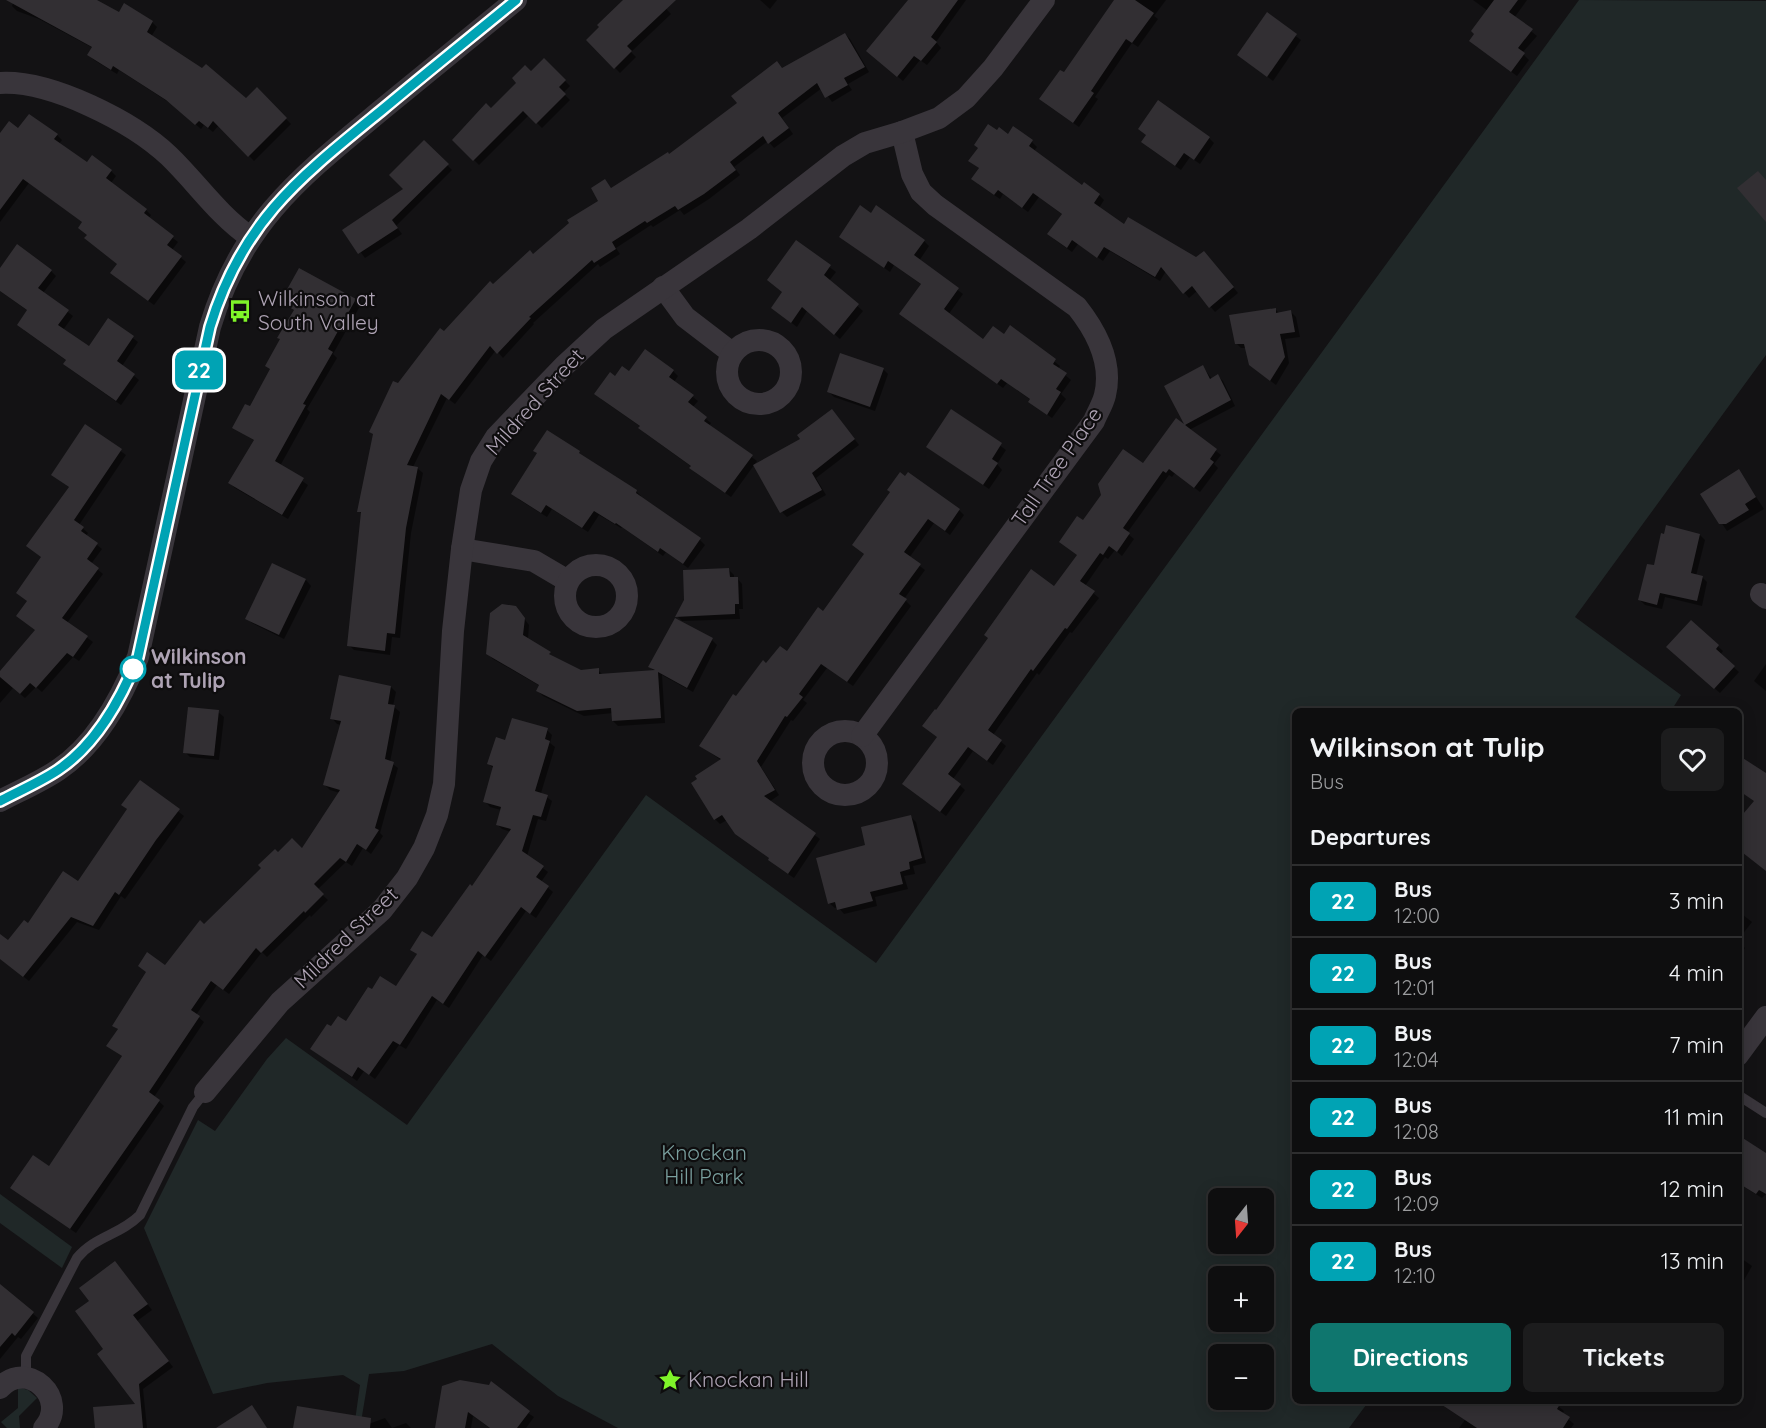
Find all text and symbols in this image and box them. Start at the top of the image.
place label: Wilkinson at South Valley [258,285,379,335]
bus stop icon: Wilkinson at South Valley [227,298,253,324]
street label: Mildred Street [480,343,589,460]
line badge: 22 [172,350,226,389]
text: 22 [187,357,211,383]
street label: Tall Tree Place [1005,402,1107,531]
place label: Wilkinson at Tulip [151,643,247,693]
marker: Wilkinson at Tulip [120,656,146,682]
button: heart [1661,728,1724,791]
text: Wilkinson at Tulip [1310,729,1545,764]
text: Bus [1310,769,1344,794]
text: Departures [1310,823,1431,851]
text: Bus [1394,875,1432,903]
street label: Mildred Street [288,881,403,993]
text: 3 min [1669,887,1724,915]
text: 22 [1331,888,1355,914]
text: 12:00 [1394,903,1440,928]
text: Bus [1394,947,1432,975]
text: 4 min [1669,959,1724,987]
text: 22 [1331,960,1355,986]
text: 12:01 [1394,975,1436,1000]
text: Bus [1394,1019,1432,1047]
text: 7 min [1669,1031,1724,1059]
text: 22 [1331,1032,1355,1058]
text: 12:04 [1394,1047,1439,1072]
text: Bus [1394,1091,1432,1119]
text: 11 min [1664,1103,1724,1131]
text: 22 [1331,1104,1355,1130]
text: 12:08 [1394,1119,1439,1144]
park label: Knockan Hill Park [661,1139,747,1189]
text: Bus [1394,1163,1432,1191]
text: 12 min [1660,1175,1724,1203]
text: 22 [1331,1176,1355,1202]
north arrow [1208,1188,1274,1254]
map controls [1208,1188,1274,1410]
text: 12:09 [1394,1191,1439,1216]
text: Bus [1394,1235,1432,1263]
text: 13 min [1661,1247,1724,1275]
text: 22 [1331,1248,1355,1274]
text: 12:10 [1394,1263,1436,1288]
button: + [1208,1266,1274,1332]
button: Directions [1310,1323,1511,1392]
button: Tickets [1523,1323,1724,1392]
button: − [1208,1344,1274,1410]
place label: Knockan Hill [688,1366,809,1392]
place icon: Knockan Hill [657,1367,683,1393]

